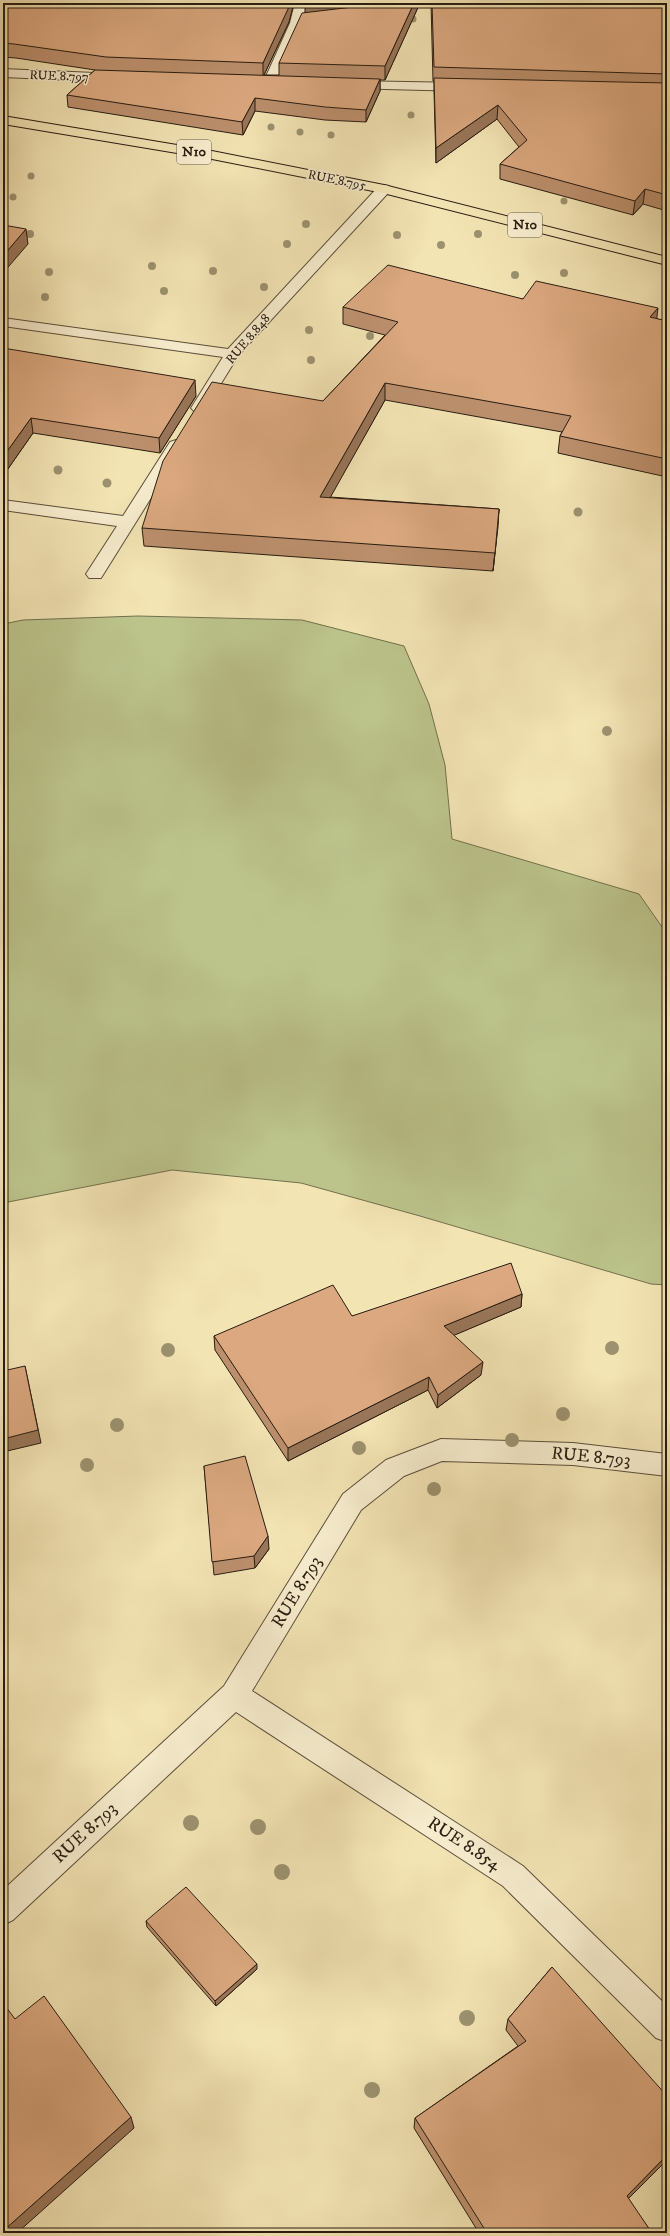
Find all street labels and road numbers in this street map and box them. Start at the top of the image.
street label: RUE 8.797 [29,67,89,85]
road number: N10 [177,140,211,164]
street label: RUE 8.795 [306,167,368,194]
road number: N10 [508,213,542,237]
street label: RUE 8.848 [222,311,274,367]
street label: RUE 8.793 [550,1443,632,1471]
street label: RUE 8.793 [267,1552,327,1632]
street label: RUE 8.793 [48,1798,122,1868]
street label: RUE 8.854 [423,1812,505,1876]

